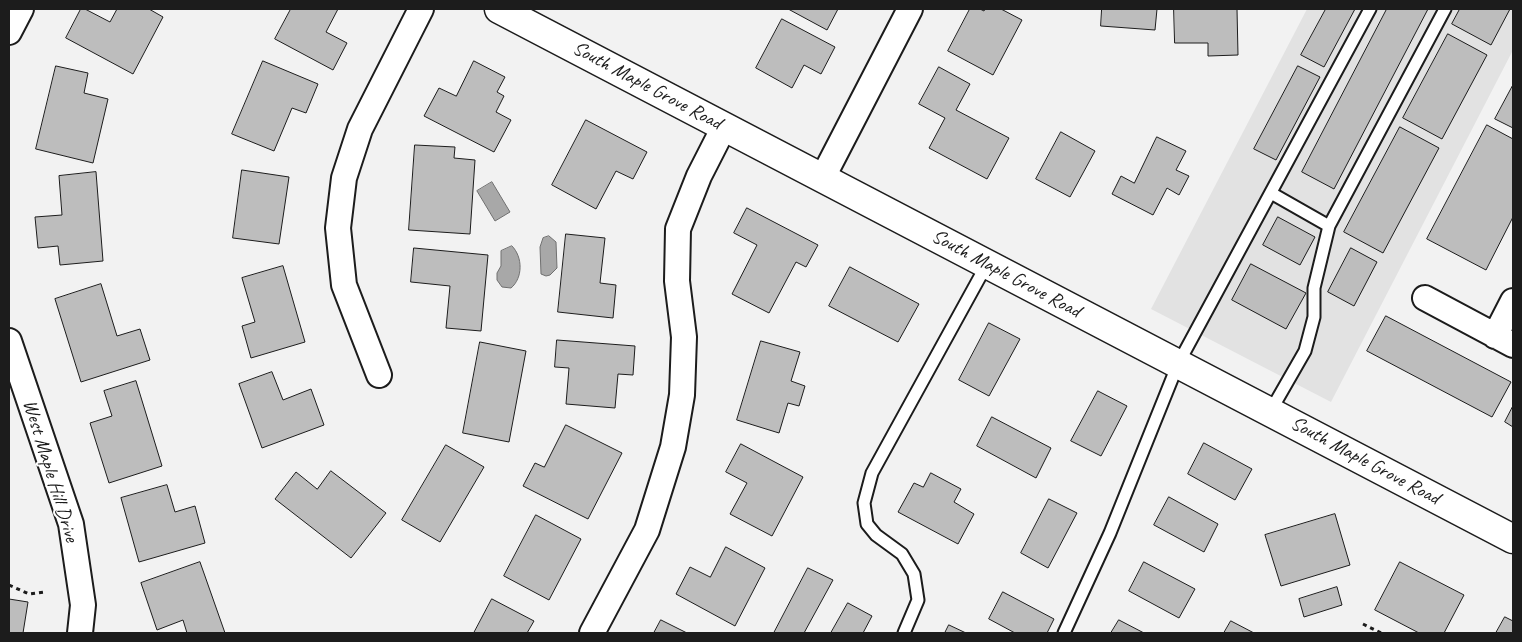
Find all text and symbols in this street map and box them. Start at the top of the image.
street label: South Maple Grove Road [568,37,726,135]
street label: South Maple Grove Road [927,225,1085,323]
street label: West Maple Hill Drive [17,397,83,545]
street label: South Maple Grove Road [1286,412,1444,510]

